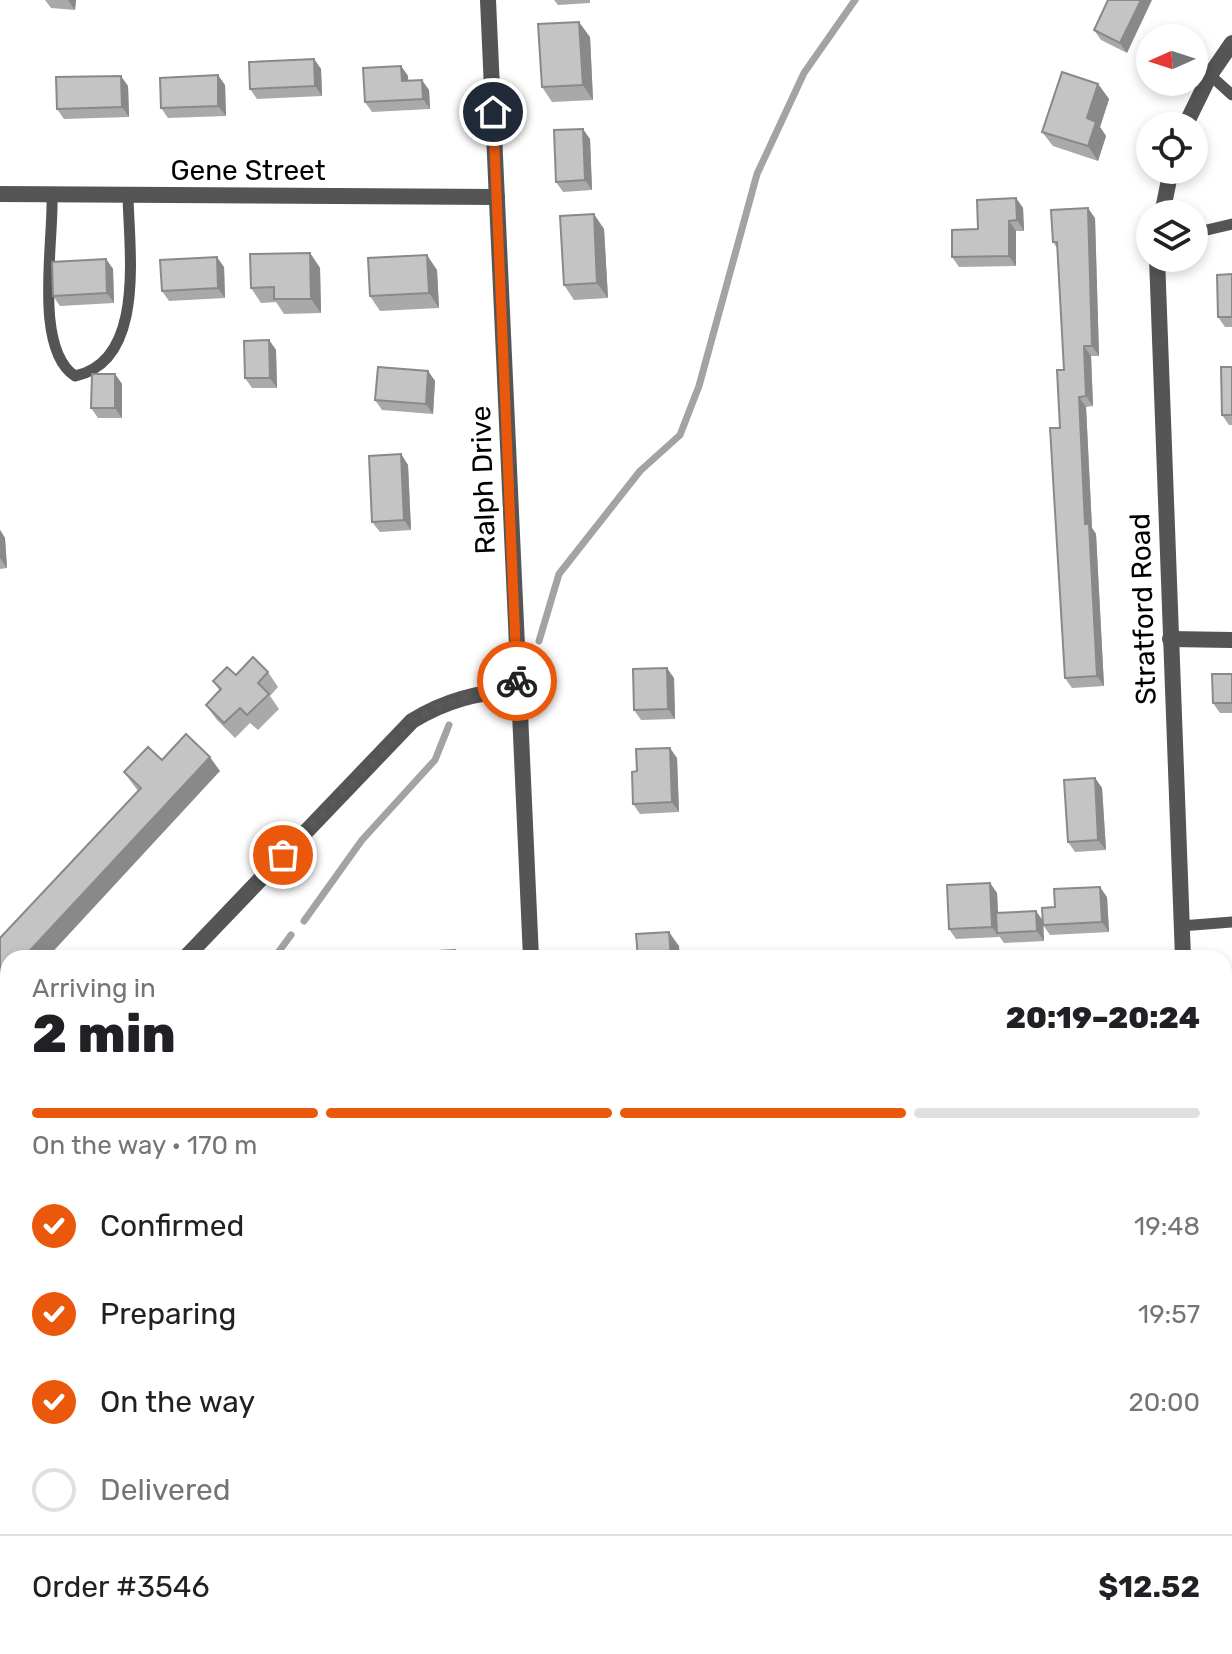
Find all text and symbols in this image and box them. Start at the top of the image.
north arrow [1136,24,1208,96]
map controls [1136,24,1208,272]
pin [459,78,527,146]
icon: home [471,90,515,134]
button: locate [1136,112,1208,184]
street label: Gene Street [170,154,326,187]
button: layers [1136,200,1208,272]
street label: Ralph Drive [464,405,502,555]
street label: Stratford Road [1123,513,1163,705]
courier [477,641,557,721]
icon: bike [495,659,539,703]
pin [249,821,317,889]
icon: bag [261,833,305,877]
text: Arriving in [32,973,156,1004]
text: 20:19–20:24 [1006,1000,1200,1036]
text: 2 min [32,1003,176,1065]
text: On the way · 170 m [32,1130,257,1161]
icon: check [32,1204,76,1248]
text: Confirmed [100,1208,244,1244]
text: 19:48 [1134,1211,1200,1242]
icon: check [32,1292,76,1336]
text: Preparing [100,1296,236,1332]
text: 19:57 [1138,1299,1200,1330]
icon: check [32,1380,76,1424]
text: On the way [100,1384,255,1420]
text: 20:00 [1129,1387,1200,1418]
text: Delivered [100,1472,231,1508]
text: Order #3546 [32,1569,210,1605]
text: $12.52 [1098,1569,1200,1605]

